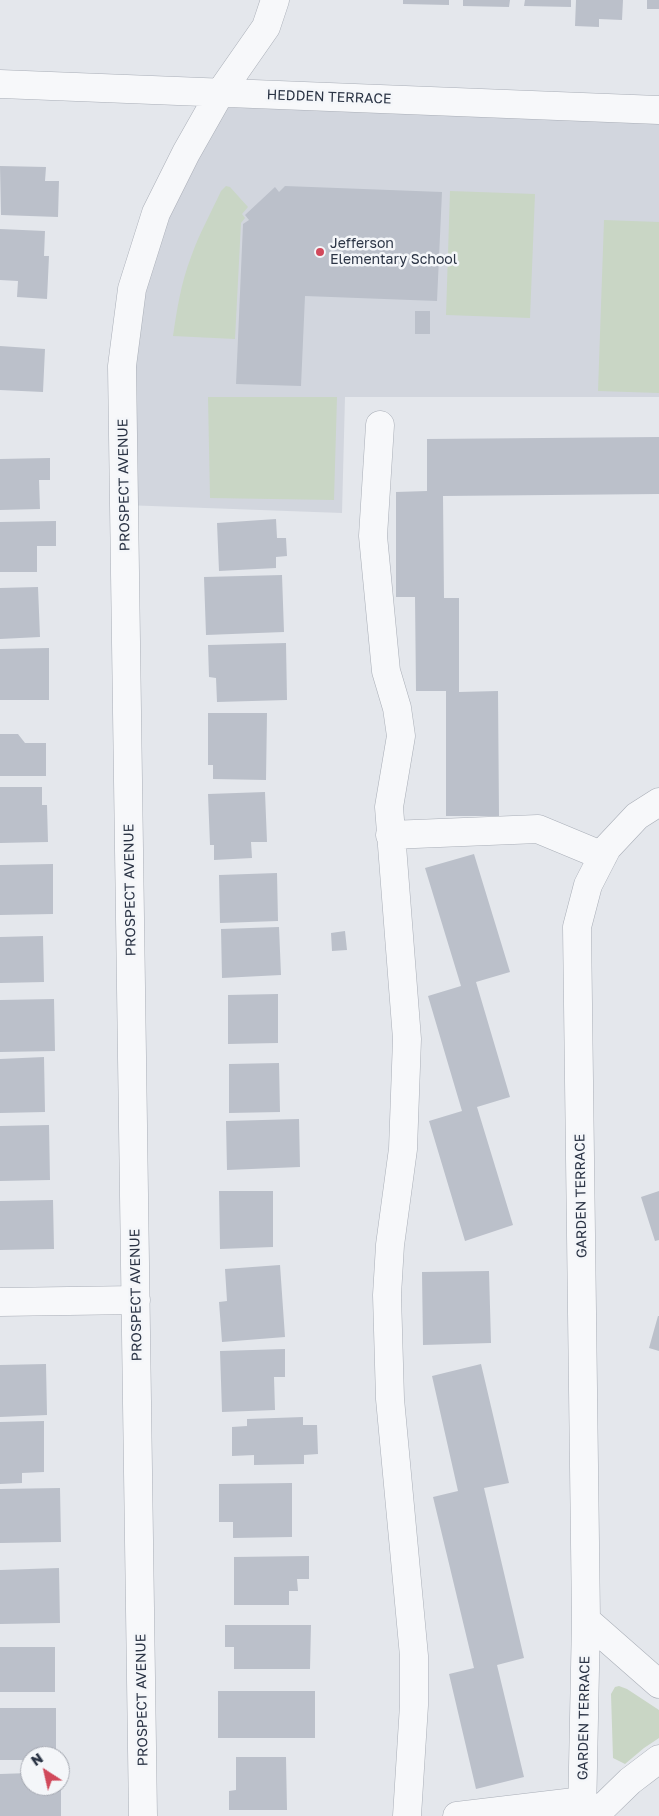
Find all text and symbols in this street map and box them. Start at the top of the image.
street label: HEDDEN TERRACE [266,86,392,108]
place label: Jefferson Elementary School [330,236,457,268]
marker: Jefferson Elementary School [314,246,326,258]
street label: PROSPECT AVENUE [114,419,134,551]
street label: PROSPECT AVENUE [120,824,140,956]
street label: GARDEN TERRACE [572,1134,590,1258]
street label: PROSPECT AVENUE [126,1229,146,1361]
street label: PROSPECT AVENUE [132,1634,152,1766]
street label: GARDEN TERRACE [575,1656,593,1780]
north arrow [20,1746,70,1796]
text: N [27,1749,46,1769]

